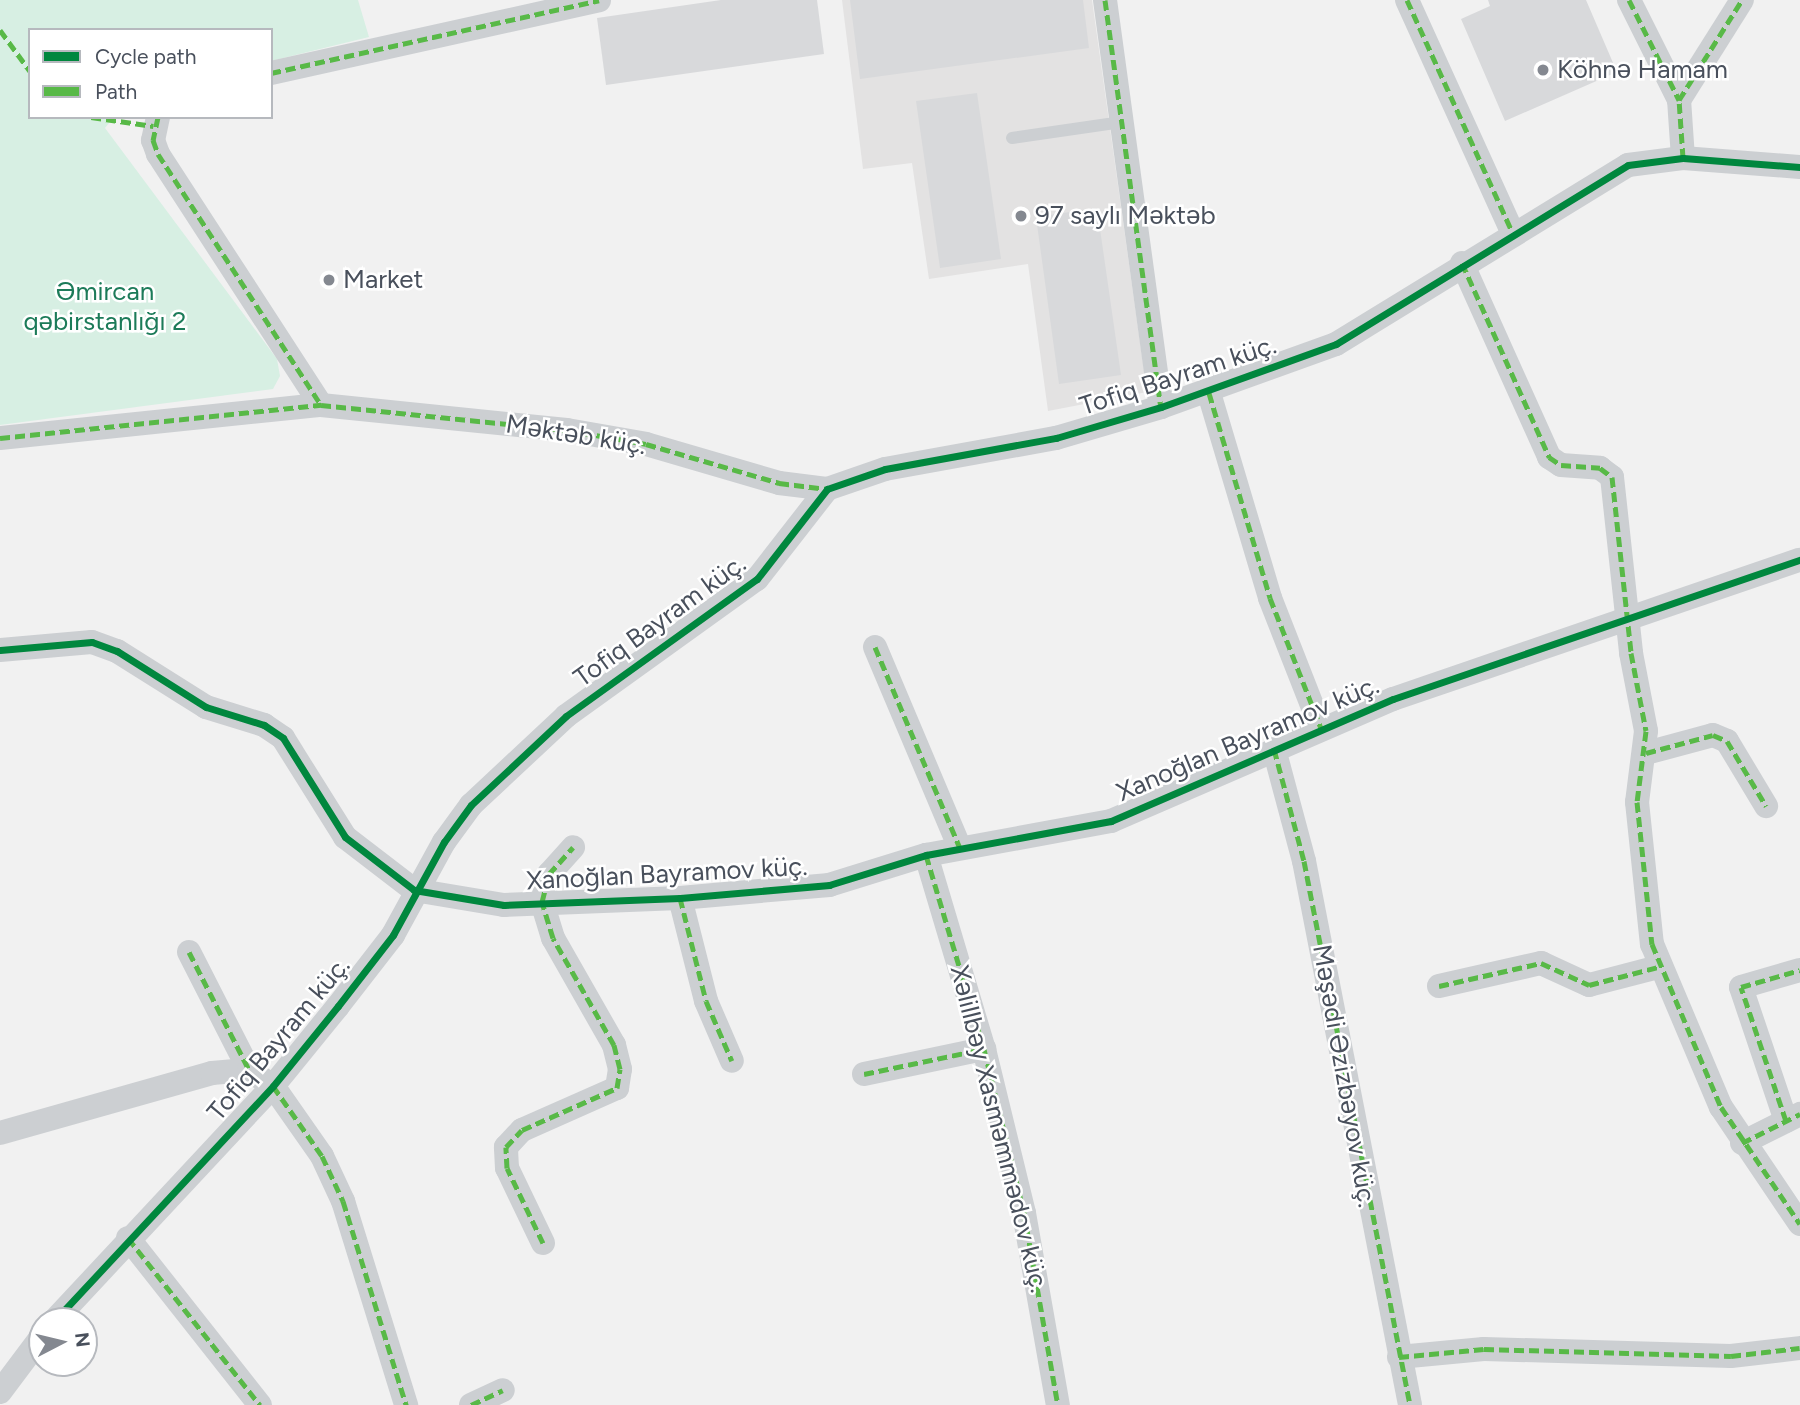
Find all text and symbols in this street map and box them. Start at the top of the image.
legend [28,28,273,119]
text: Cycle path [95,44,196,69]
place label: Köhnə Hamam [1557,54,1728,86]
marker: Köhnə Hamam [1535,62,1551,78]
text: Path [95,79,137,104]
place label: 97 saylı Məktəb [1035,200,1216,232]
marker: 97 saylı Məktəb [1013,208,1029,224]
place label: Market [343,264,423,296]
marker: Market [321,272,337,288]
park label: Əmircan qəbirstanlığı 2 [23,276,187,338]
street label: Tofiq Bayram küç. [1076,330,1280,422]
street label: Məktəb küç. [504,409,648,461]
street label: Tofiq Bayram küç. [568,548,752,694]
street label: Xanoğlan Bayramov küç. [1112,670,1384,808]
street label: Xanoğlan Bayramov küç. [526,851,808,897]
street label: Məşədi Əzizbəyov küç. [1306,942,1382,1210]
street label: Tofiq Bayram küç. [201,951,357,1127]
street label: Xəlillbəy Xasməmmədov küç. [943,962,1055,1296]
north arrow [28,1307,98,1377]
text: N [70,1331,95,1348]

